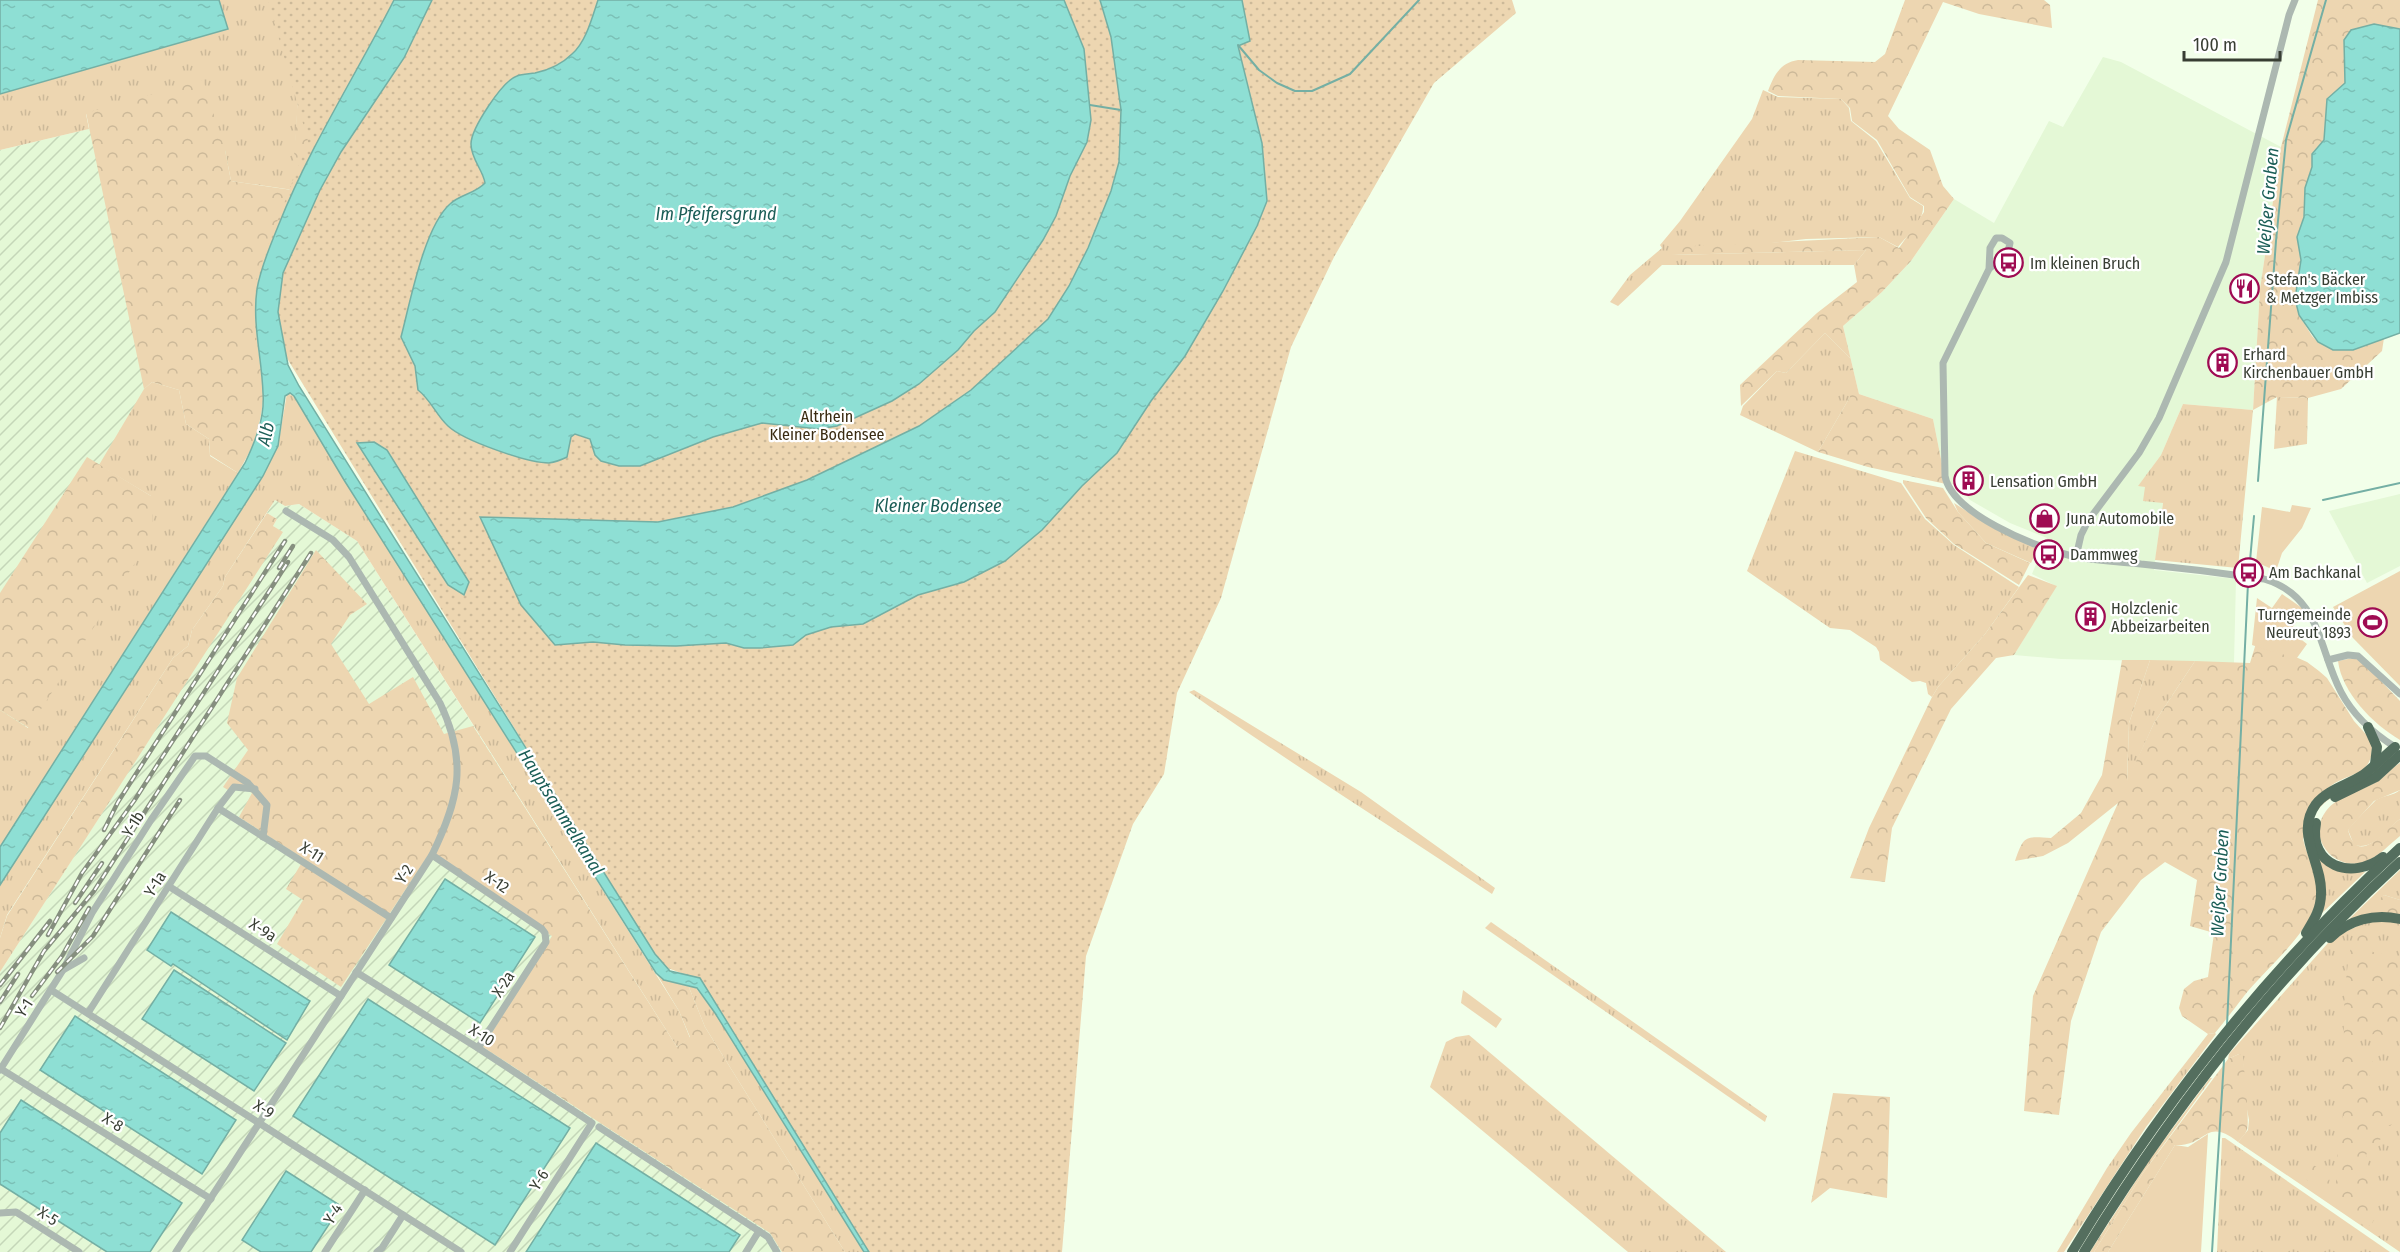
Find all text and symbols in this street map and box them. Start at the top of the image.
scale bar [2184,24,2280,62]
text: 100 m [2193,34,2237,56]
water label: Weißer Graben [2252,147,2284,255]
water label: Im Pfeifersgrund [655,203,777,225]
bus stop icon: Im kleinen Bruch [1993,247,2025,279]
place label: Im kleinen Bruch [2030,254,2140,273]
place label: Stefan's Bäcker & Metzger Imbiss [2266,270,2378,307]
restaurant icon: Stefan's Bäcker & Metzger Imbiss [2229,272,2261,304]
place label: Erhard Kirchenbauer GmbH [2243,345,2374,382]
building icon: Erhard Kirchenbauer GmbH [2206,347,2238,379]
park label: Altrhein Kleiner Bodensee [770,407,885,444]
water label: Alb [252,420,279,449]
building icon: Lensation GmbH [1953,465,1985,497]
place label: Lensation GmbH [1990,472,2097,491]
water label: Kleiner Bodensee [875,495,1002,517]
shop icon: Juna Automobile [2029,502,2061,534]
place label: Juna Automobile [2066,509,2174,528]
bus stop icon: Dammweg [2033,538,2065,570]
place label: Dammweg [2070,545,2138,564]
bus stop icon: Am Bachkanal [2232,556,2264,588]
place label: Am Bachkanal [2269,563,2361,582]
place label: Holzclenic Abbeizarbeiten [2111,599,2210,636]
building icon: Holzclenic Abbeizarbeiten [2074,601,2106,633]
place label: Turngemeinde Neureut 1893 [2258,605,2351,642]
sports icon: Turngemeinde Neureut 1893 [2356,607,2388,639]
water label: Hauptsammelkanal [513,745,609,879]
street label: Y-1b [118,808,148,840]
water label: Weißer Graben [2206,829,2234,937]
street label: X-11 [297,838,327,866]
street label: Y-2 [391,861,417,887]
street label: X-12 [481,867,513,897]
street label: Y-1a [140,868,170,900]
street label: X-9a [246,914,280,946]
street label: X-2a [488,967,518,1000]
street label: Y-1 [11,995,37,1021]
street label: X-10 [466,1020,498,1050]
street label: X-9 [250,1095,278,1123]
street label: X-8 [99,1108,127,1136]
street label: Y-6 [525,1166,553,1194]
street label: Y-4 [319,1200,347,1228]
street label: X-5 [34,1202,62,1230]

